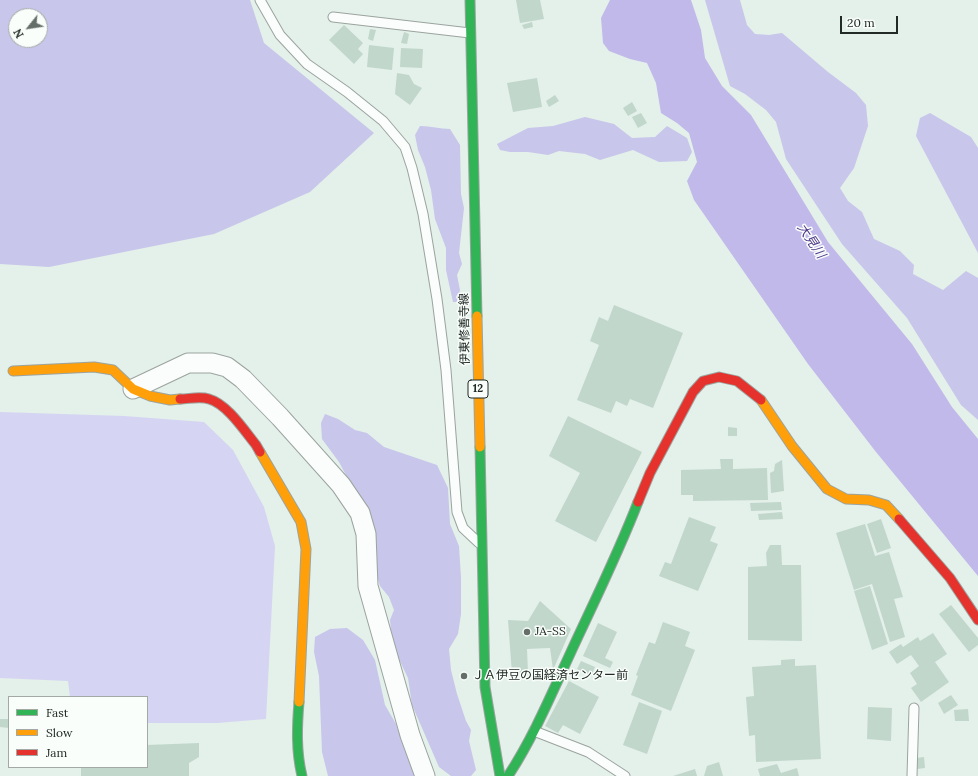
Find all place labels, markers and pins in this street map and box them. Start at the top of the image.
place label: JA-SS [535,625,566,639]
marker: JA-SS [522,627,532,637]
place label: ＪＡ伊豆の国経済センター前 [472,669,628,683]
marker: ＪＡ伊豆の国経済センター前 [459,671,469,681]

